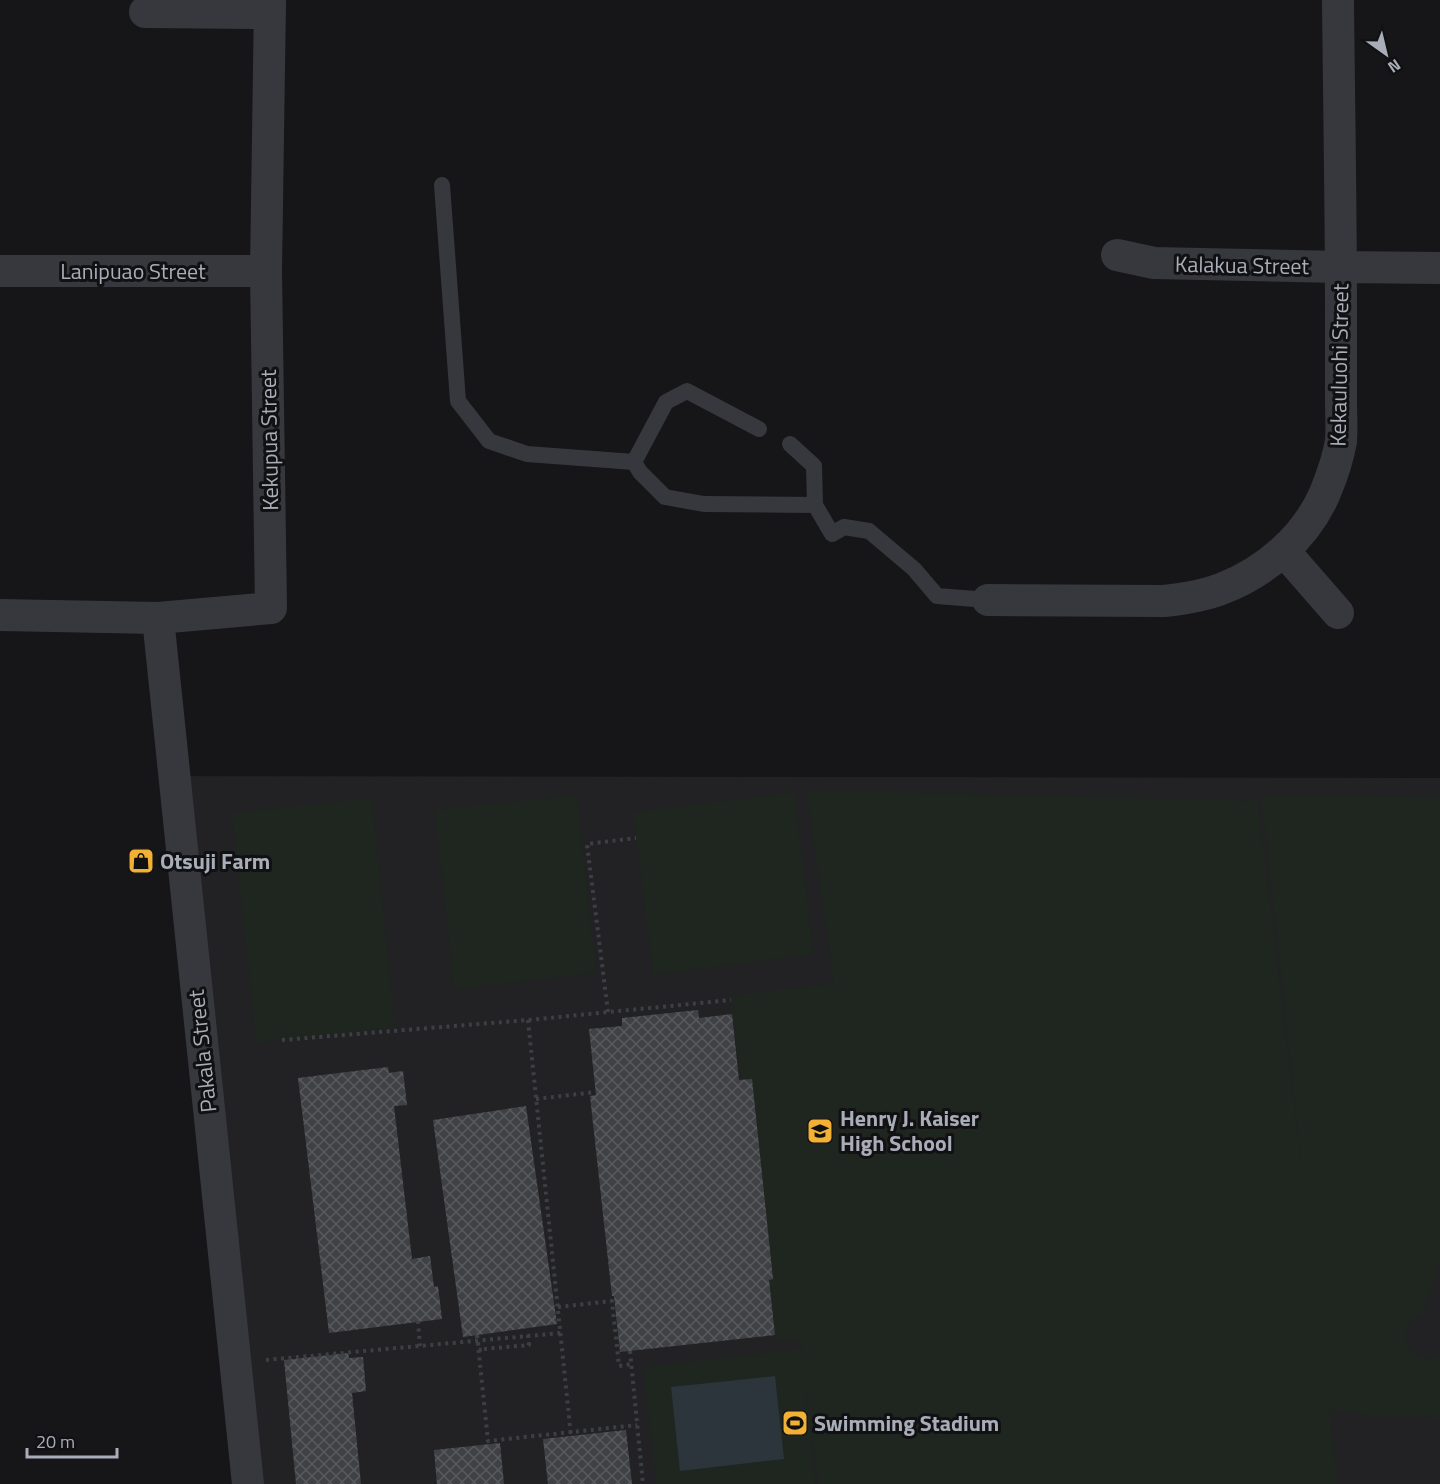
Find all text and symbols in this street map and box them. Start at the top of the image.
north arrow [1356,24,1416,84]
text: N [1383,53,1406,79]
street label: Kalakua Street [1174,247,1310,283]
street label: Lanipuao Street [60,254,206,288]
street label: Kekauluohi Street [1321,283,1357,447]
street label: Kekupua Street [251,369,287,511]
place label: Otsuji Farm [160,844,270,878]
shop icon: Otsuji Farm [126,846,156,876]
street label: Pakala Street [179,988,225,1114]
place label: Henry J. Kaiser High School [840,1101,979,1160]
school or university icon: Henry J. Kaiser High School [805,1116,835,1146]
place label: Swimming Stadium [814,1406,999,1440]
sports icon: Swimming Stadium [780,1408,810,1438]
scale bar [27,1421,117,1459]
text: 20 m [36,1428,75,1455]

